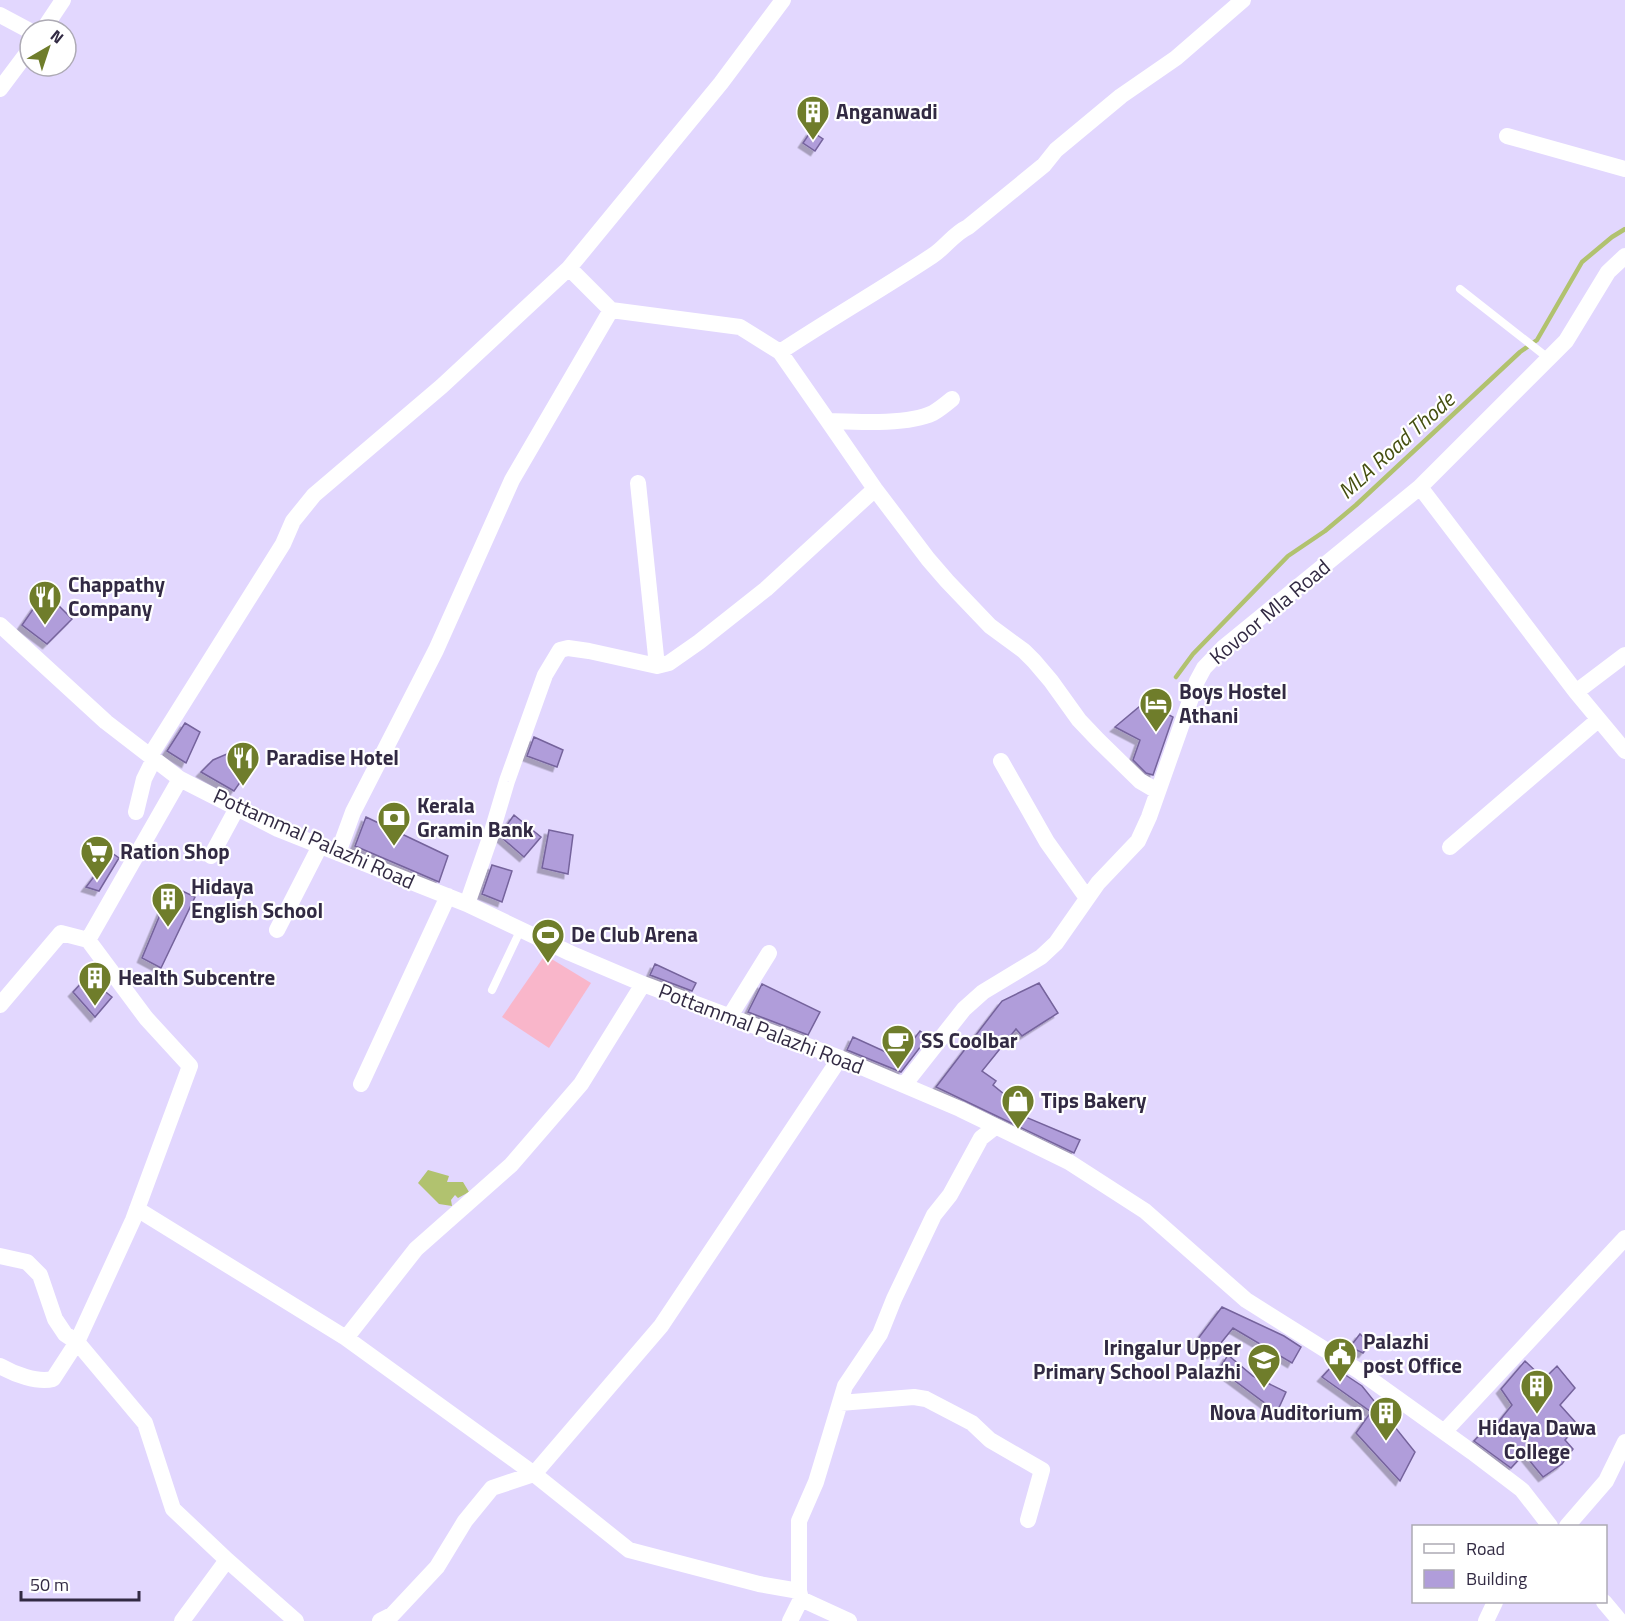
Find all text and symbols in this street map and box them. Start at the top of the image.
north arrow [18,18,78,78]
text: N [46,24,69,49]
building icon: Anganwadi [795,94,831,141]
place label: Anganwadi [836,95,938,127]
water label: MLA Road Thode [1330,382,1463,507]
street label: Kovoor Mla Road [1202,551,1337,672]
place label: Chappathy Company [68,568,165,624]
restaurant icon: Chappathy Company [27,579,63,626]
place label: Boys Hostel Athani [1179,675,1287,731]
hotel icon: Boys Hostel Athani [1138,686,1174,733]
restaurant icon: Paradise Hotel [225,740,261,787]
place label: Paradise Hotel [266,741,399,773]
street label: Pottammal Palazhi Road [209,779,420,897]
place label: Kerala Gramin Bank [417,789,534,845]
bank icon: Kerala Gramin Bank [376,800,412,847]
supermarket icon: Ration Shop [79,834,115,881]
place label: Ration Shop [120,835,230,867]
place label: Hidaya English School [191,870,323,926]
building icon: Hidaya English School [150,881,186,928]
sports icon: De Club Arena [530,917,566,964]
place label: De Club Arena [571,918,698,950]
building icon: Health Subcentre [77,960,113,1007]
place label: Health Subcentre [118,961,275,993]
street label: Pottammal Palazhi Road [654,974,869,1082]
cafe icon: SS Coolbar [880,1023,916,1070]
place label: SS Coolbar [921,1024,1018,1056]
shop icon: Tips Bakery [1000,1083,1036,1130]
place label: Tips Bakery [1041,1084,1147,1116]
place label: Palazhi post Office [1363,1325,1462,1381]
place label: Iringalur Upper Primary School Palazhi [1033,1331,1241,1387]
public building icon: Palazhi post Office [1322,1336,1358,1383]
school or university icon: Iringalur Upper Primary School Palazhi [1246,1342,1282,1389]
building icon: Hidaya Dawa College [1519,1368,1555,1415]
building icon: Nova Auditorium [1368,1395,1404,1442]
place label: Nova Auditorium [1209,1396,1363,1428]
place label: Hidaya Dawa College [1478,1411,1596,1467]
legend [1412,1525,1607,1603]
text: Road [1466,1535,1505,1562]
scale bar [21,1564,140,1602]
text: Building [1466,1565,1527,1592]
text: 50 m [30,1571,69,1598]

